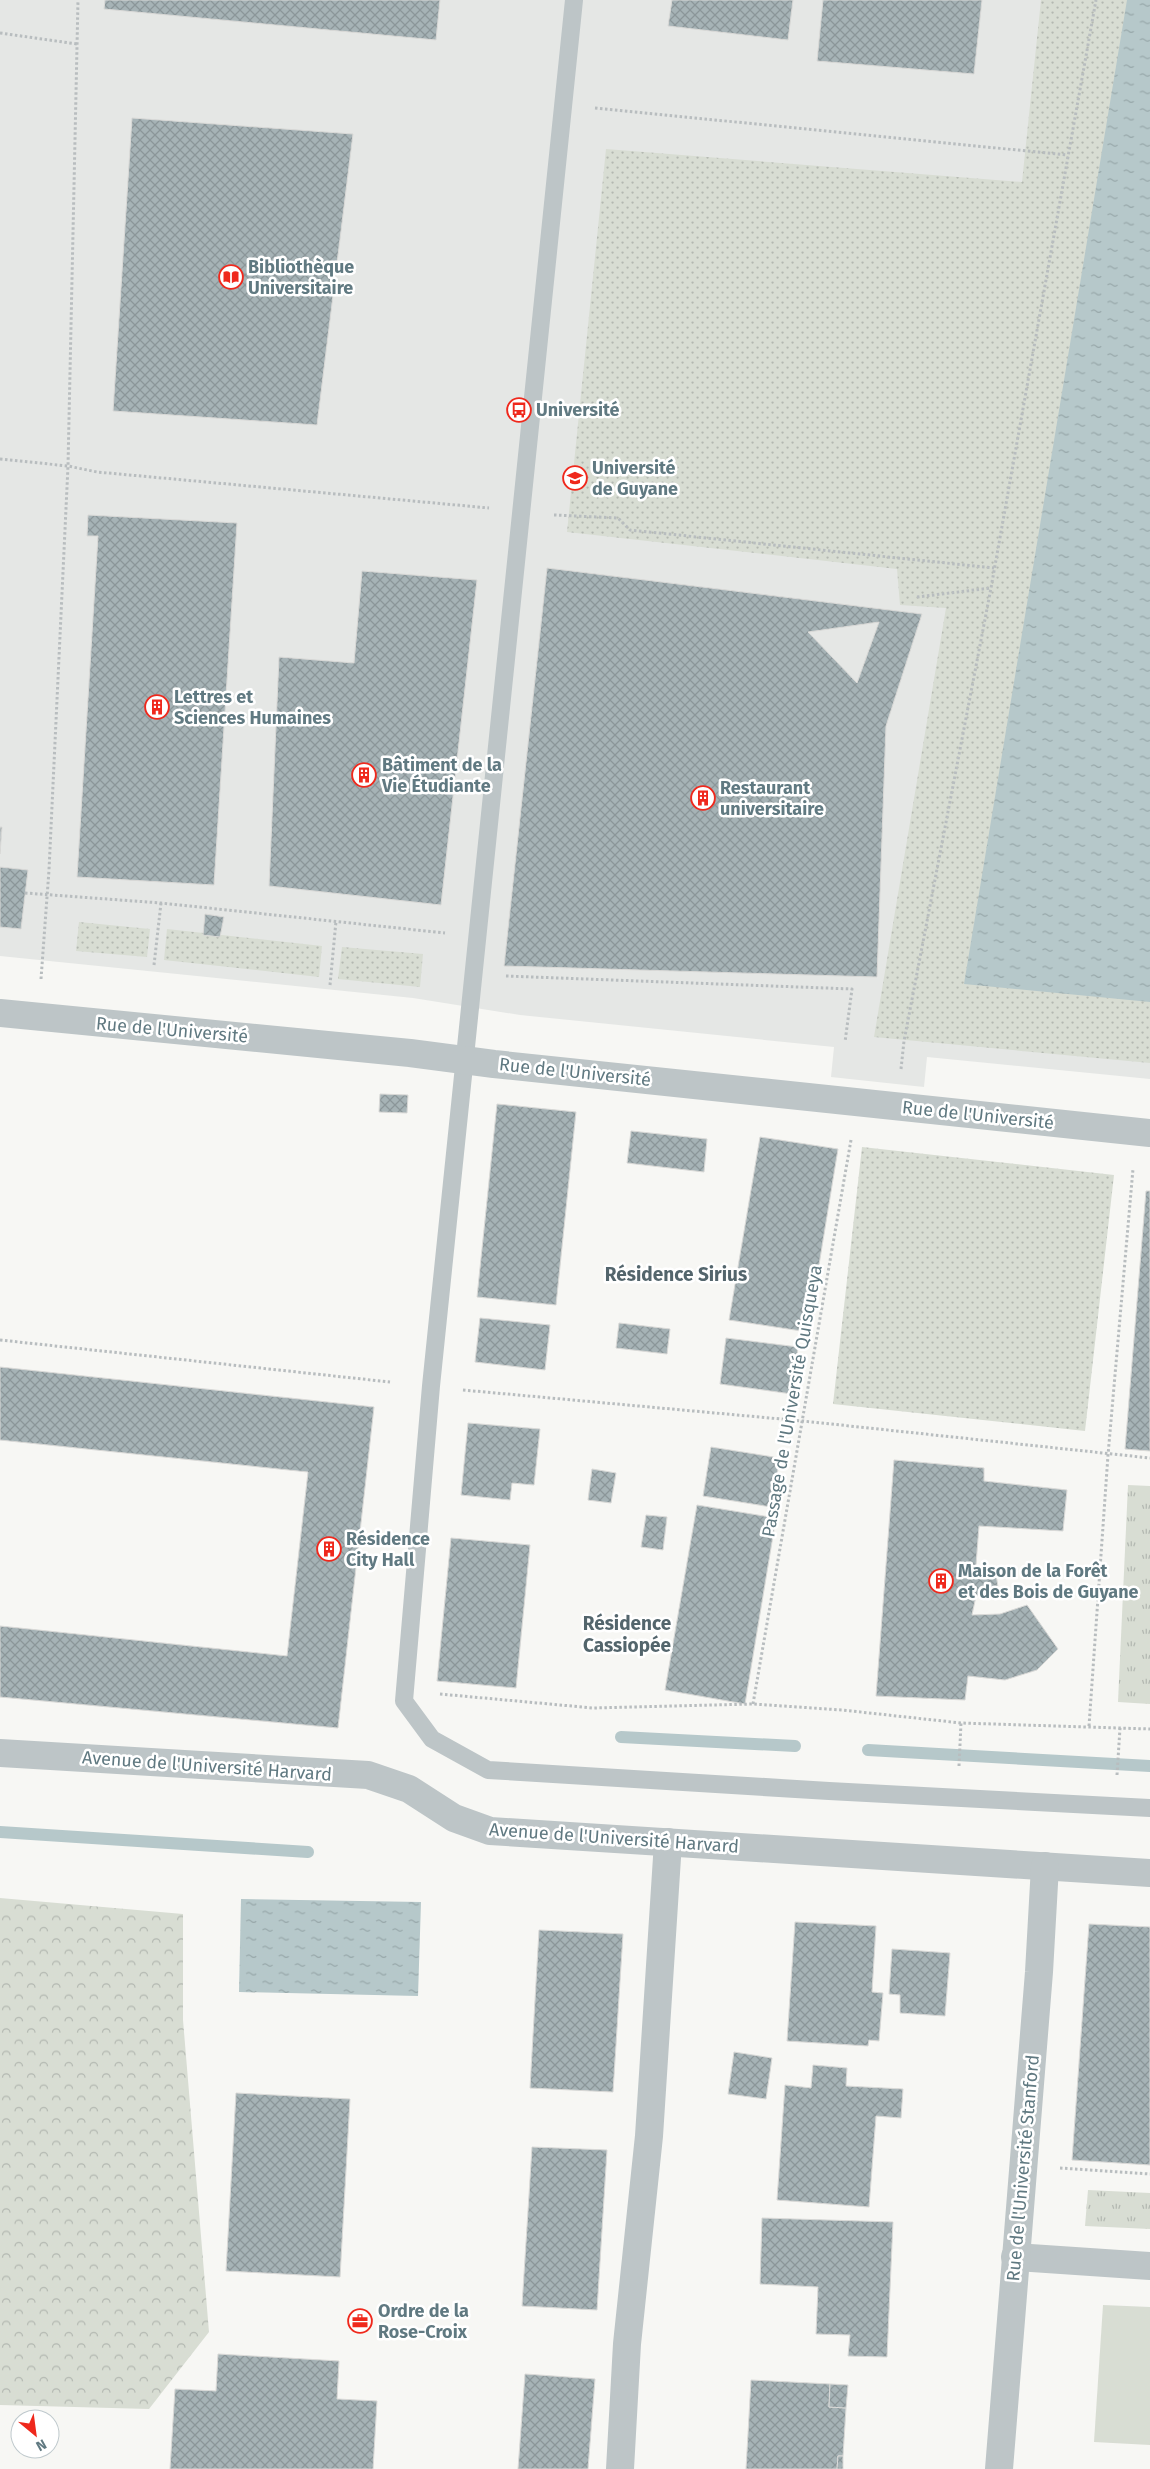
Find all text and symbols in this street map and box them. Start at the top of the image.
place label: Bibliothèque Universitaire [248,256,354,299]
library icon: Bibliothèque Universitaire [218,264,244,290]
bus stop icon: Université [506,397,532,423]
place label: Université [536,399,620,421]
place label: Université de Guyane [592,457,678,500]
school or university icon: Université de Guyane [562,465,588,491]
place label: Lettres et Sciences Humaines [174,686,331,729]
building icon: Lettres et Sciences Humaines [144,694,170,720]
place label: Bâtiment de la Vie Étudiante [381,754,502,797]
building icon: Bâtiment de la Vie Étudiante [351,762,377,788]
place label: Restaurant universitaire [720,777,824,820]
building icon: Restaurant universitaire [690,785,716,811]
street label: Rue de l'Université [95,1012,249,1048]
street label: Rue de l'Université [498,1053,652,1091]
street label: Rue de l'Université [901,1096,1055,1134]
district label: Résidence Sirius [605,1263,747,1286]
street label: Passage de l'Université Quisqueya [757,1263,827,1539]
place label: Résidence City Hall [346,1528,430,1571]
building icon: Résidence City Hall [316,1536,342,1562]
place label: Maison de la Forêt et des Bois de Guyane [958,1560,1139,1603]
building icon: Maison de la Forêt et des Bois de Guyane [928,1568,954,1594]
district label: Résidence Cassiopée [583,1612,671,1657]
street label: Avenue de l'Université Harvard [81,1746,333,1786]
street label: Avenue de l'Université Harvard [488,1818,740,1858]
street label: Rue de l'Université Stanford [1002,2054,1044,2282]
place label: Ordre de la Rose-Croix [378,2300,469,2343]
office icon: Ordre de la Rose-Croix [347,2308,373,2334]
north arrow [10,2409,60,2459]
text: N [33,2435,49,2455]

